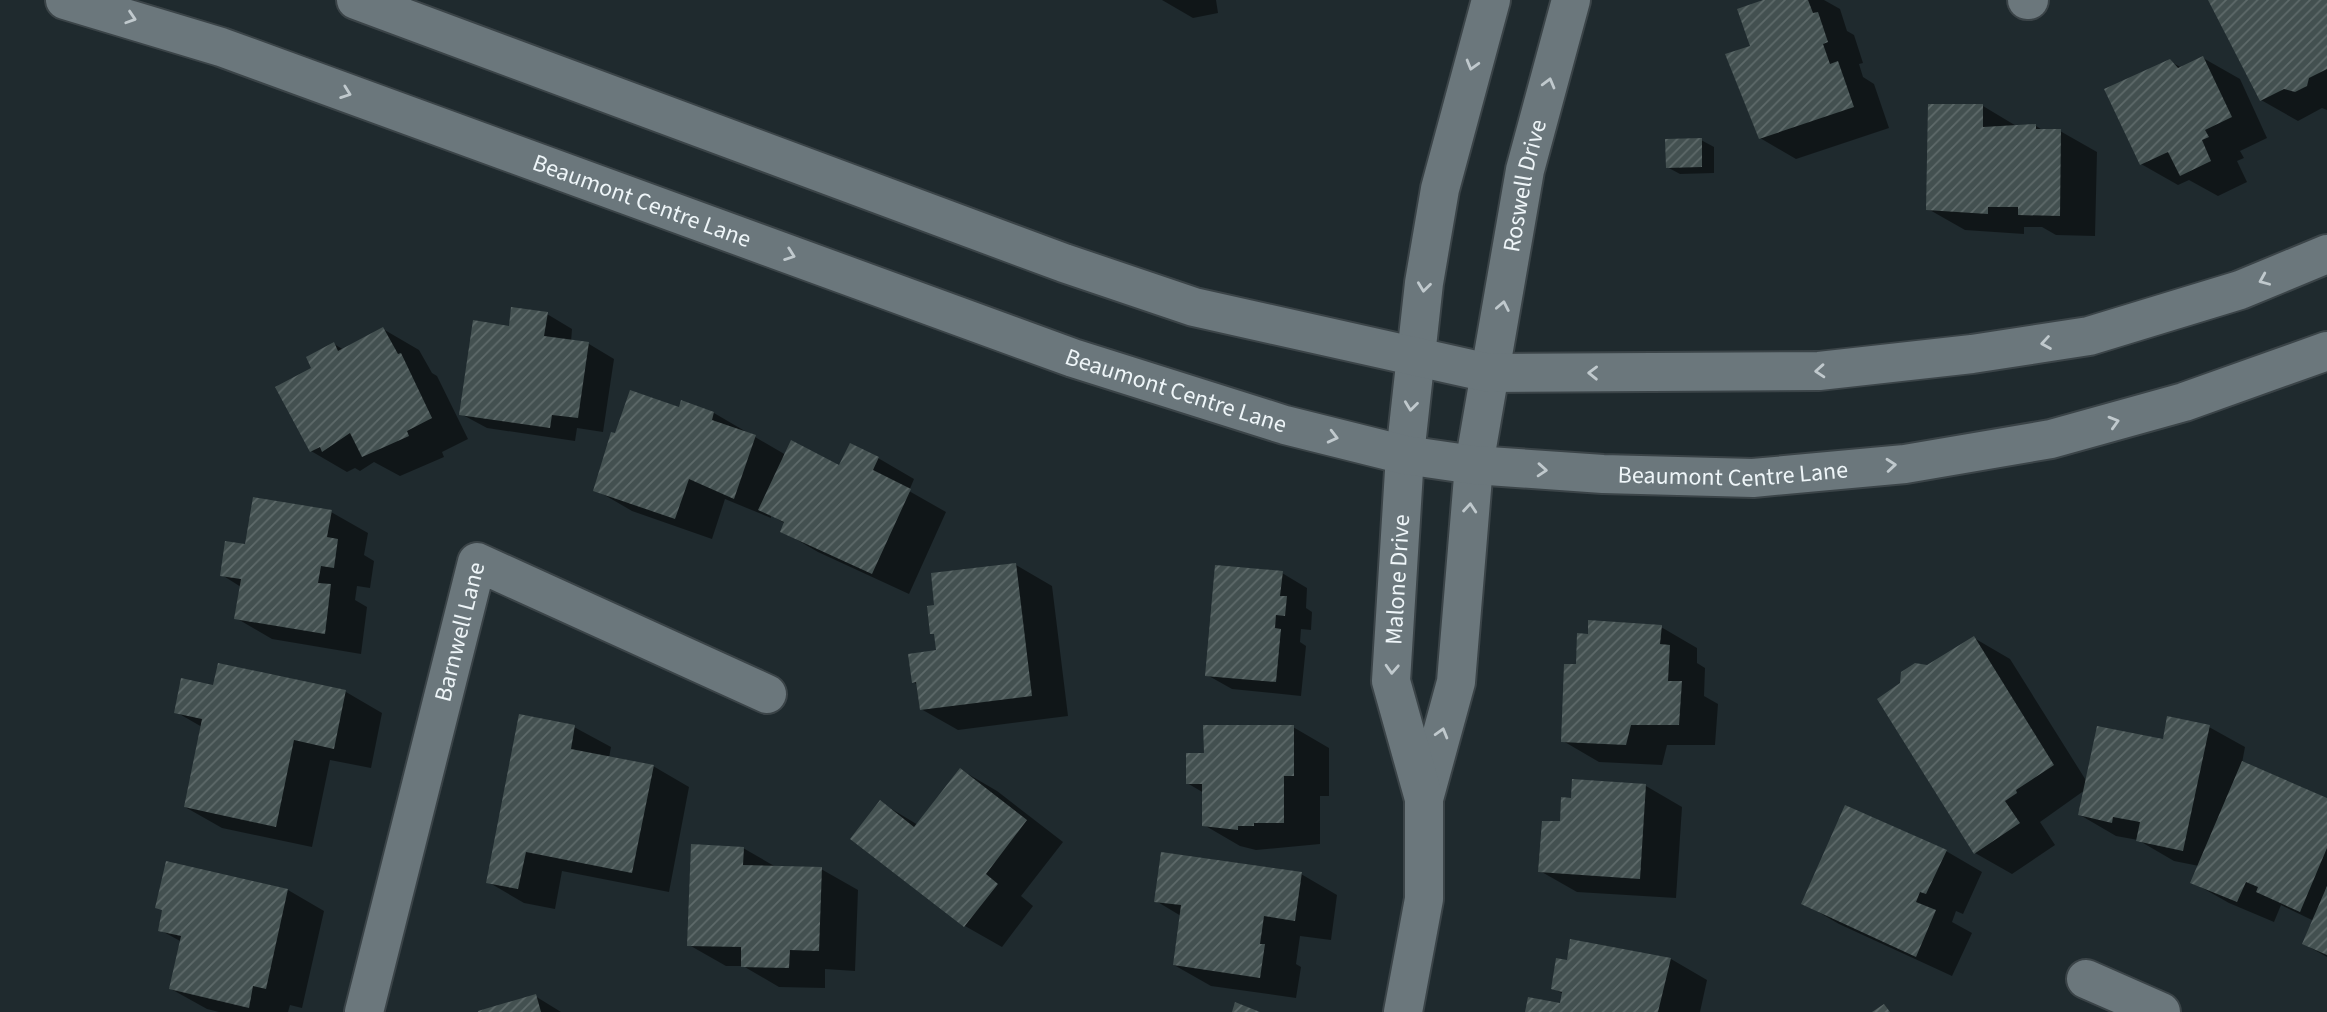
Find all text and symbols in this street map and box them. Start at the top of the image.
one-way arrow [125,10,137,25]
one-way arrow [1466,59,1480,71]
one-way arrow [1540,77,1555,89]
one-way arrow [339,84,351,98]
street label: Roswell Drive [1494,115,1555,255]
street label: Beaumont Centre Lane [528,145,756,257]
one-way arrow [783,246,795,260]
one-way arrow [2259,272,2271,286]
one-way arrow [1416,282,1431,293]
one-way arrow [1494,300,1509,312]
one-way arrow [2040,335,2052,350]
street label: Beaumont Centre Lane [1060,339,1291,442]
one-way arrow [1814,363,1825,378]
one-way arrow [1587,365,1598,381]
one-way arrow [1403,400,1418,411]
one-way arrow [2108,416,2120,430]
one-way arrow [1327,429,1339,443]
street label: Beaumont Centre Lane [1617,452,1849,496]
one-way arrow [1886,458,1897,473]
one-way arrow [1536,462,1547,477]
one-way arrow [1462,502,1477,513]
street label: Malone Drive [1376,513,1419,646]
street label: Barnwell Lane [425,558,494,705]
one-way arrow [1384,664,1399,675]
one-way arrow [1434,727,1448,739]

